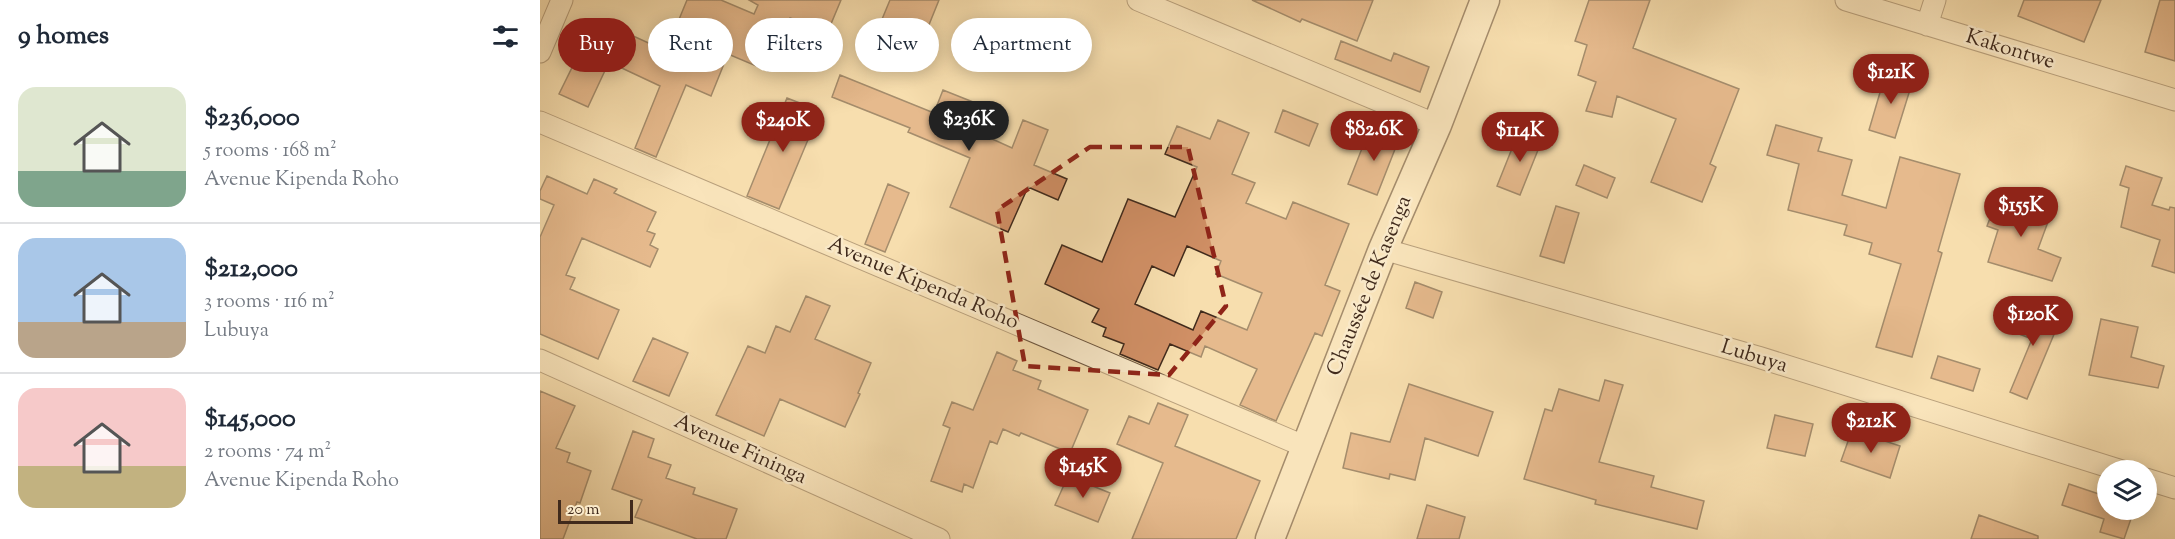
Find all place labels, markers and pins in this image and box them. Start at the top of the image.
pin: $121K [1849,54,1933,105]
pin: $236K [927,101,1011,152]
pin: $240K [741,102,825,153]
pin: $82.6K [1325,111,1423,162]
pin: $114K [1478,112,1562,163]
pin: $155K [1979,187,2063,238]
pin: $120K [1991,296,2075,347]
pin: $212K [1829,403,1913,454]
pin: $145K [1041,448,1125,499]

